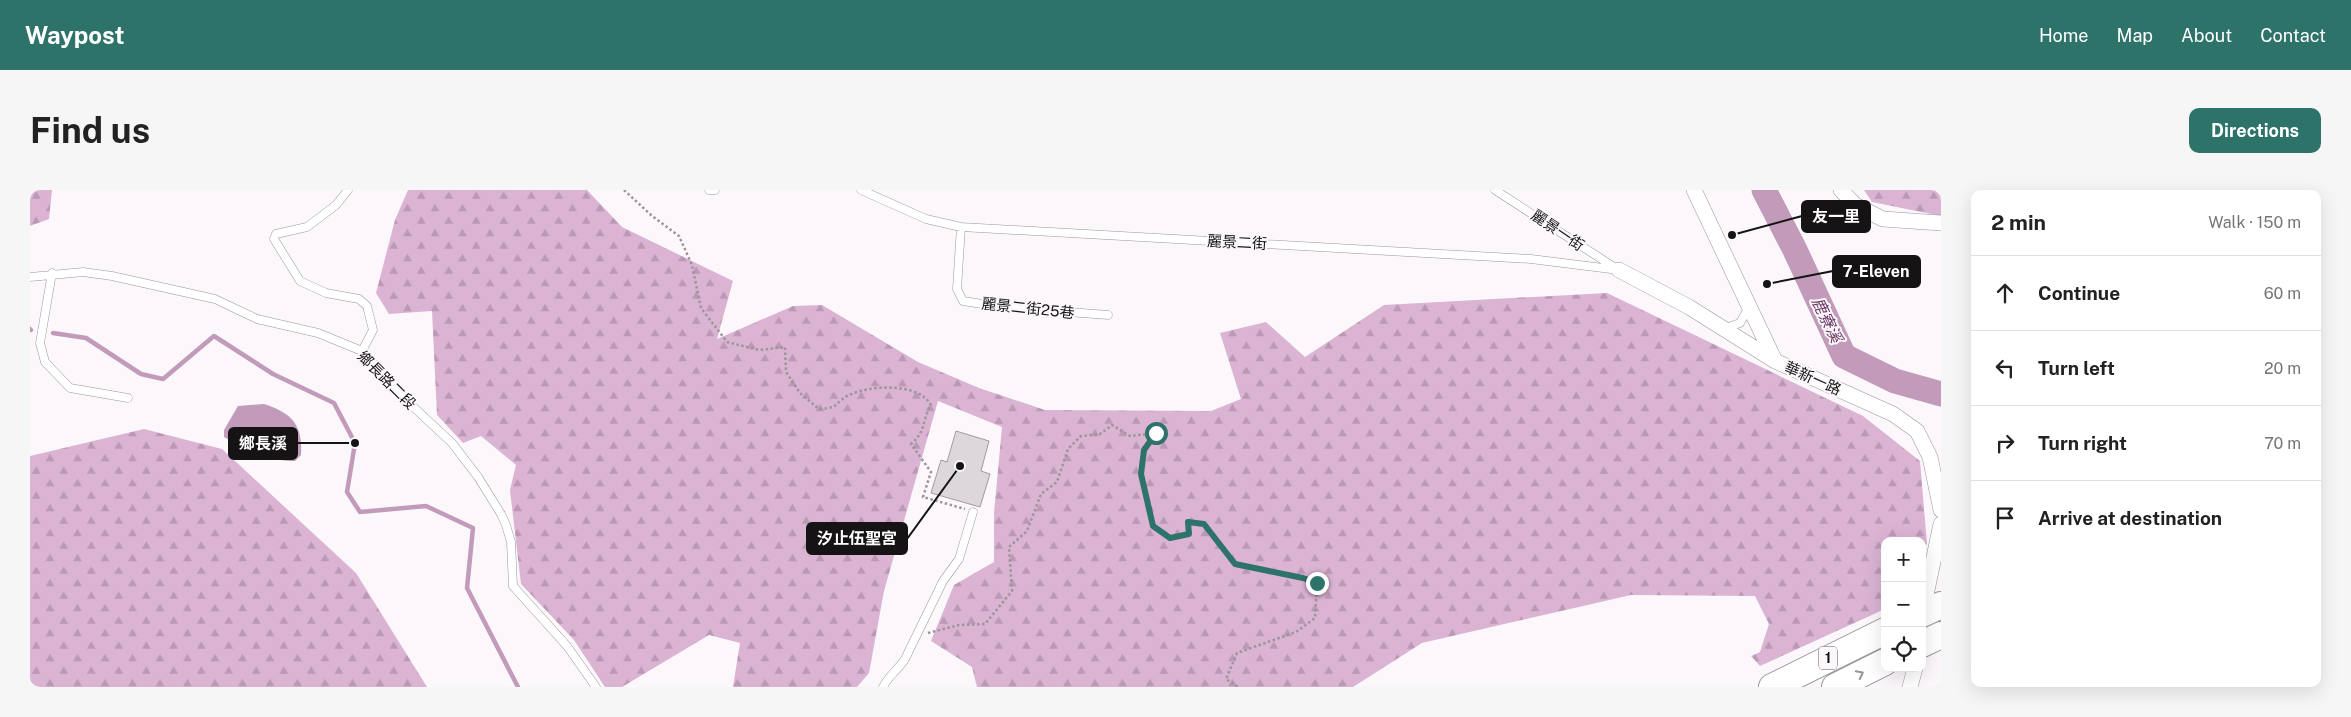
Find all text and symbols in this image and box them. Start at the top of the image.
text: Waypost [25,21,125,49]
text: Home [2039,25,2089,46]
text: Map [2117,25,2153,46]
text: About [2181,25,2232,46]
text: Contact [2260,25,2326,46]
button: Directions [2189,108,2321,153]
text: Find us [30,110,150,151]
callout: 友一里 [1802,201,1870,232]
street label: 麗景一街 [1528,206,1588,254]
text: 友一里 [1812,207,1860,226]
text: 2 min [1991,210,2046,235]
text: Walk · 150 m [2208,213,2301,232]
street label: 麗景二街 [1207,232,1267,252]
callout: 7-Eleven [1833,256,1920,287]
text: 7-Eleven [1843,262,1909,281]
icon: ahead [1991,279,2019,307]
text: Continue [2038,282,2120,304]
text: 60 m [2264,284,2301,303]
water label: 鹿寮溪 [1808,294,1847,348]
street label: 麗景二街25巷 [981,295,1075,321]
street label: 鄉長路二段 [354,347,420,413]
icon: left [1991,354,2019,382]
text: Turn left [2038,357,2115,379]
street label: 華新一路 [1782,358,1844,398]
text: 20 m [2264,359,2301,378]
route start [1145,422,1168,445]
callout: 鄉長溪 [229,428,297,459]
icon: right [1991,429,2019,457]
text: Turn right [2038,432,2127,454]
text: 鄉長溪 [239,434,287,453]
text: 70 m [2264,434,2301,453]
icon: arrive [1991,504,2019,532]
text: Arrive at destination [2038,507,2222,529]
callout: 汐止伍聖宮 [807,523,907,554]
text: 汐止伍聖宮 [817,529,897,548]
map controls [1881,537,1926,672]
button: + [1881,537,1926,582]
route end [1306,572,1329,595]
button: − [1881,582,1926,627]
button: locate [1881,627,1926,672]
road number: 1 [1819,646,1837,669]
one-way arrow [1855,670,1864,680]

